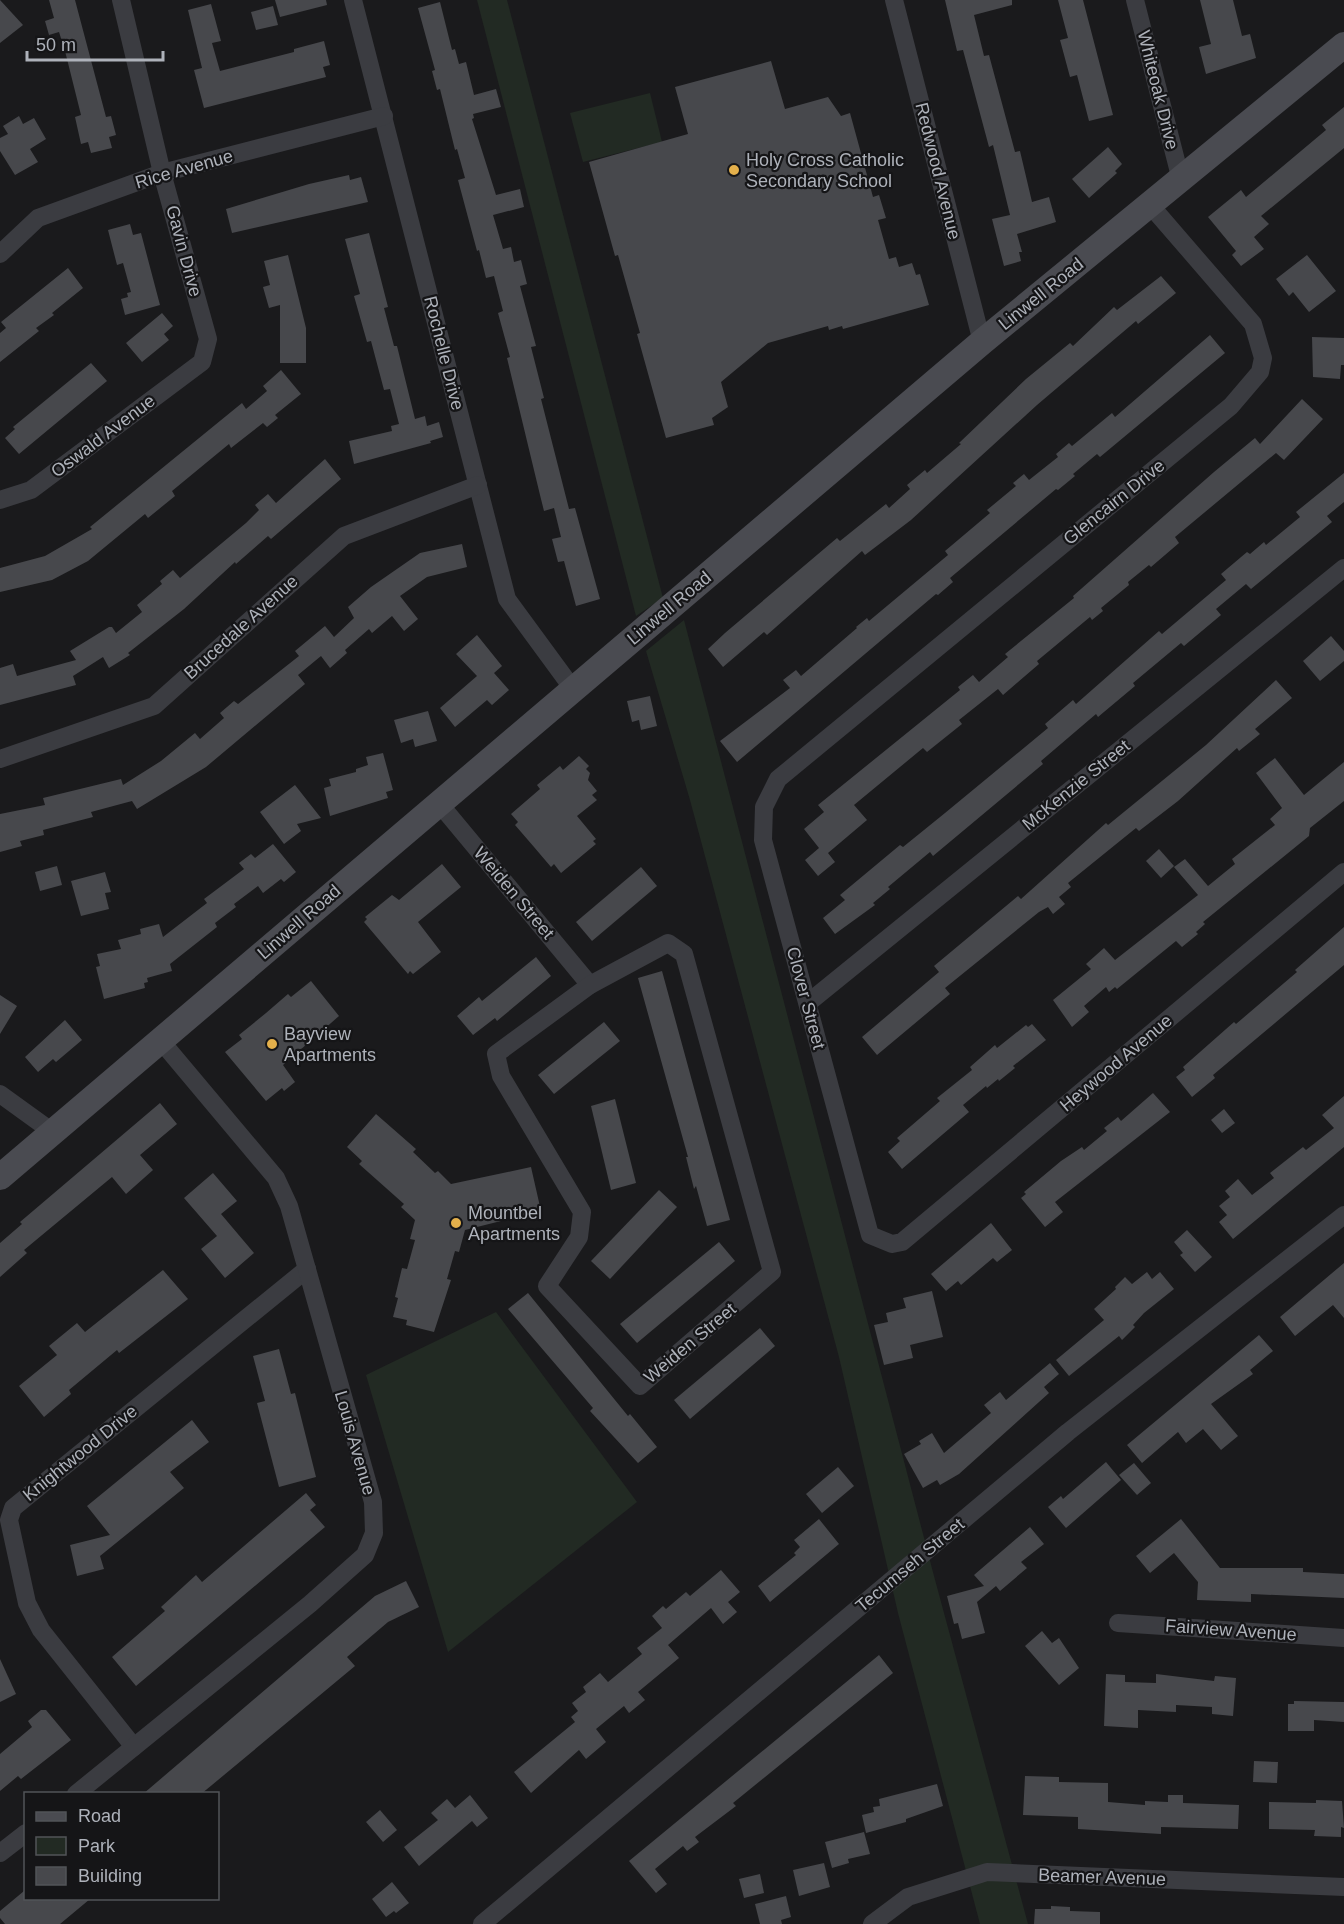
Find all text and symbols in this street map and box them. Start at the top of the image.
scale bar [27,24,164,62]
street label: Whiteoak Drive [1134,28,1182,152]
text: 50 m [36,35,76,55]
street label: Redwood Avenue [911,100,965,242]
street label: Rice Avenue [133,146,235,192]
place label: Holy Cross Catholic Secondary School [746,150,904,191]
marker: Holy Cross Catholic Secondary School [727,163,741,177]
street label: Gavin Drive [162,203,206,299]
street label: Linwell Road [995,254,1087,334]
street label: Rochelle Drive [420,294,468,412]
street label: Oswald Avenue [47,390,159,482]
street label: Glencairn Drive [1060,455,1168,549]
street label: Linwell Road [623,567,715,649]
street label: Brucedale Avenue [180,571,302,683]
street label: McKenzie Street [1018,736,1134,834]
street label: Weiden Street [470,843,558,943]
street label: Linwell Road [254,881,344,963]
street label: Clover Street [783,945,829,1051]
street label: Heywood Avenue [1056,1010,1176,1116]
place label: Bayview Apartments [284,1024,376,1065]
marker: Bayview Apartments [265,1037,279,1051]
place label: Mountbel Apartments [468,1203,560,1244]
marker: Mountbel Apartments [449,1216,463,1230]
street label: Weiden Street [640,1299,740,1387]
street label: Louis Avenue [331,1388,379,1498]
street label: Knightwood Drive [19,1401,141,1505]
street label: Tecumseh Street [852,1514,968,1616]
street label: Fairview Avenue [1165,1615,1297,1645]
legend [24,1792,219,1900]
text: Road [78,1806,121,1826]
text: Park [78,1836,116,1856]
street label: Beamer Avenue [1038,1865,1166,1889]
text: Building [78,1866,142,1886]

